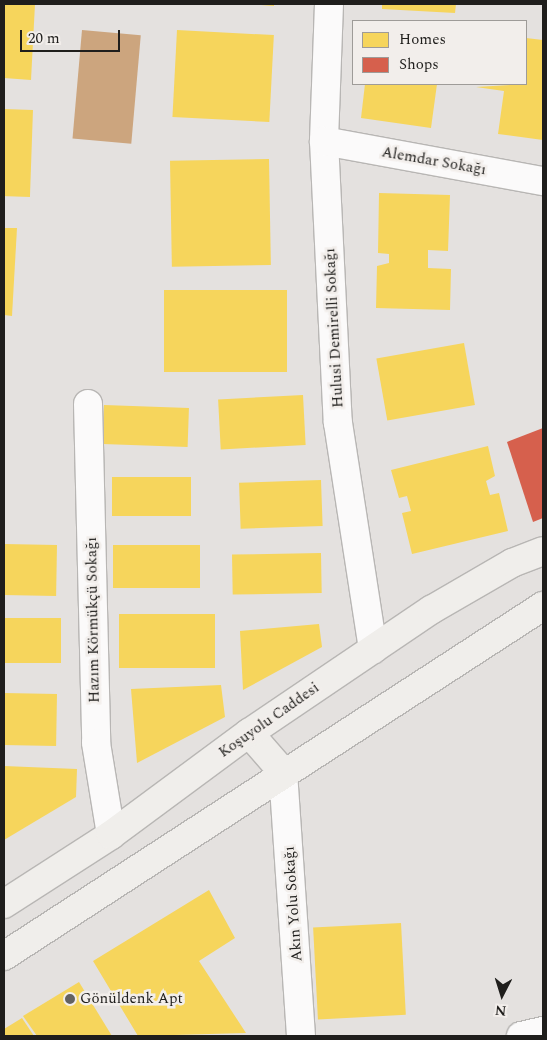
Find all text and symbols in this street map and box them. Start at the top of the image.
scale bar [22,20,122,52]
legend [352,20,527,85]
text: 20 m [28,27,60,50]
text: Homes [399,28,446,51]
text: Shops [399,53,439,76]
street label: Alemdar Sokağı [380,143,488,179]
street label: Hulusi Demirelli Sokağı [321,248,347,408]
street label: Hazım Körmükçü Sokağı [83,537,103,703]
street label: Koşuyolu Caddesi [215,679,323,761]
street label: Akın Yolu Sokağı [280,846,306,962]
north arrow [477,970,527,1020]
place label: Gönüldenk Apt [80,990,183,1008]
marker: Gönüldenk Apt [64,993,76,1005]
text: N [494,999,507,1021]

